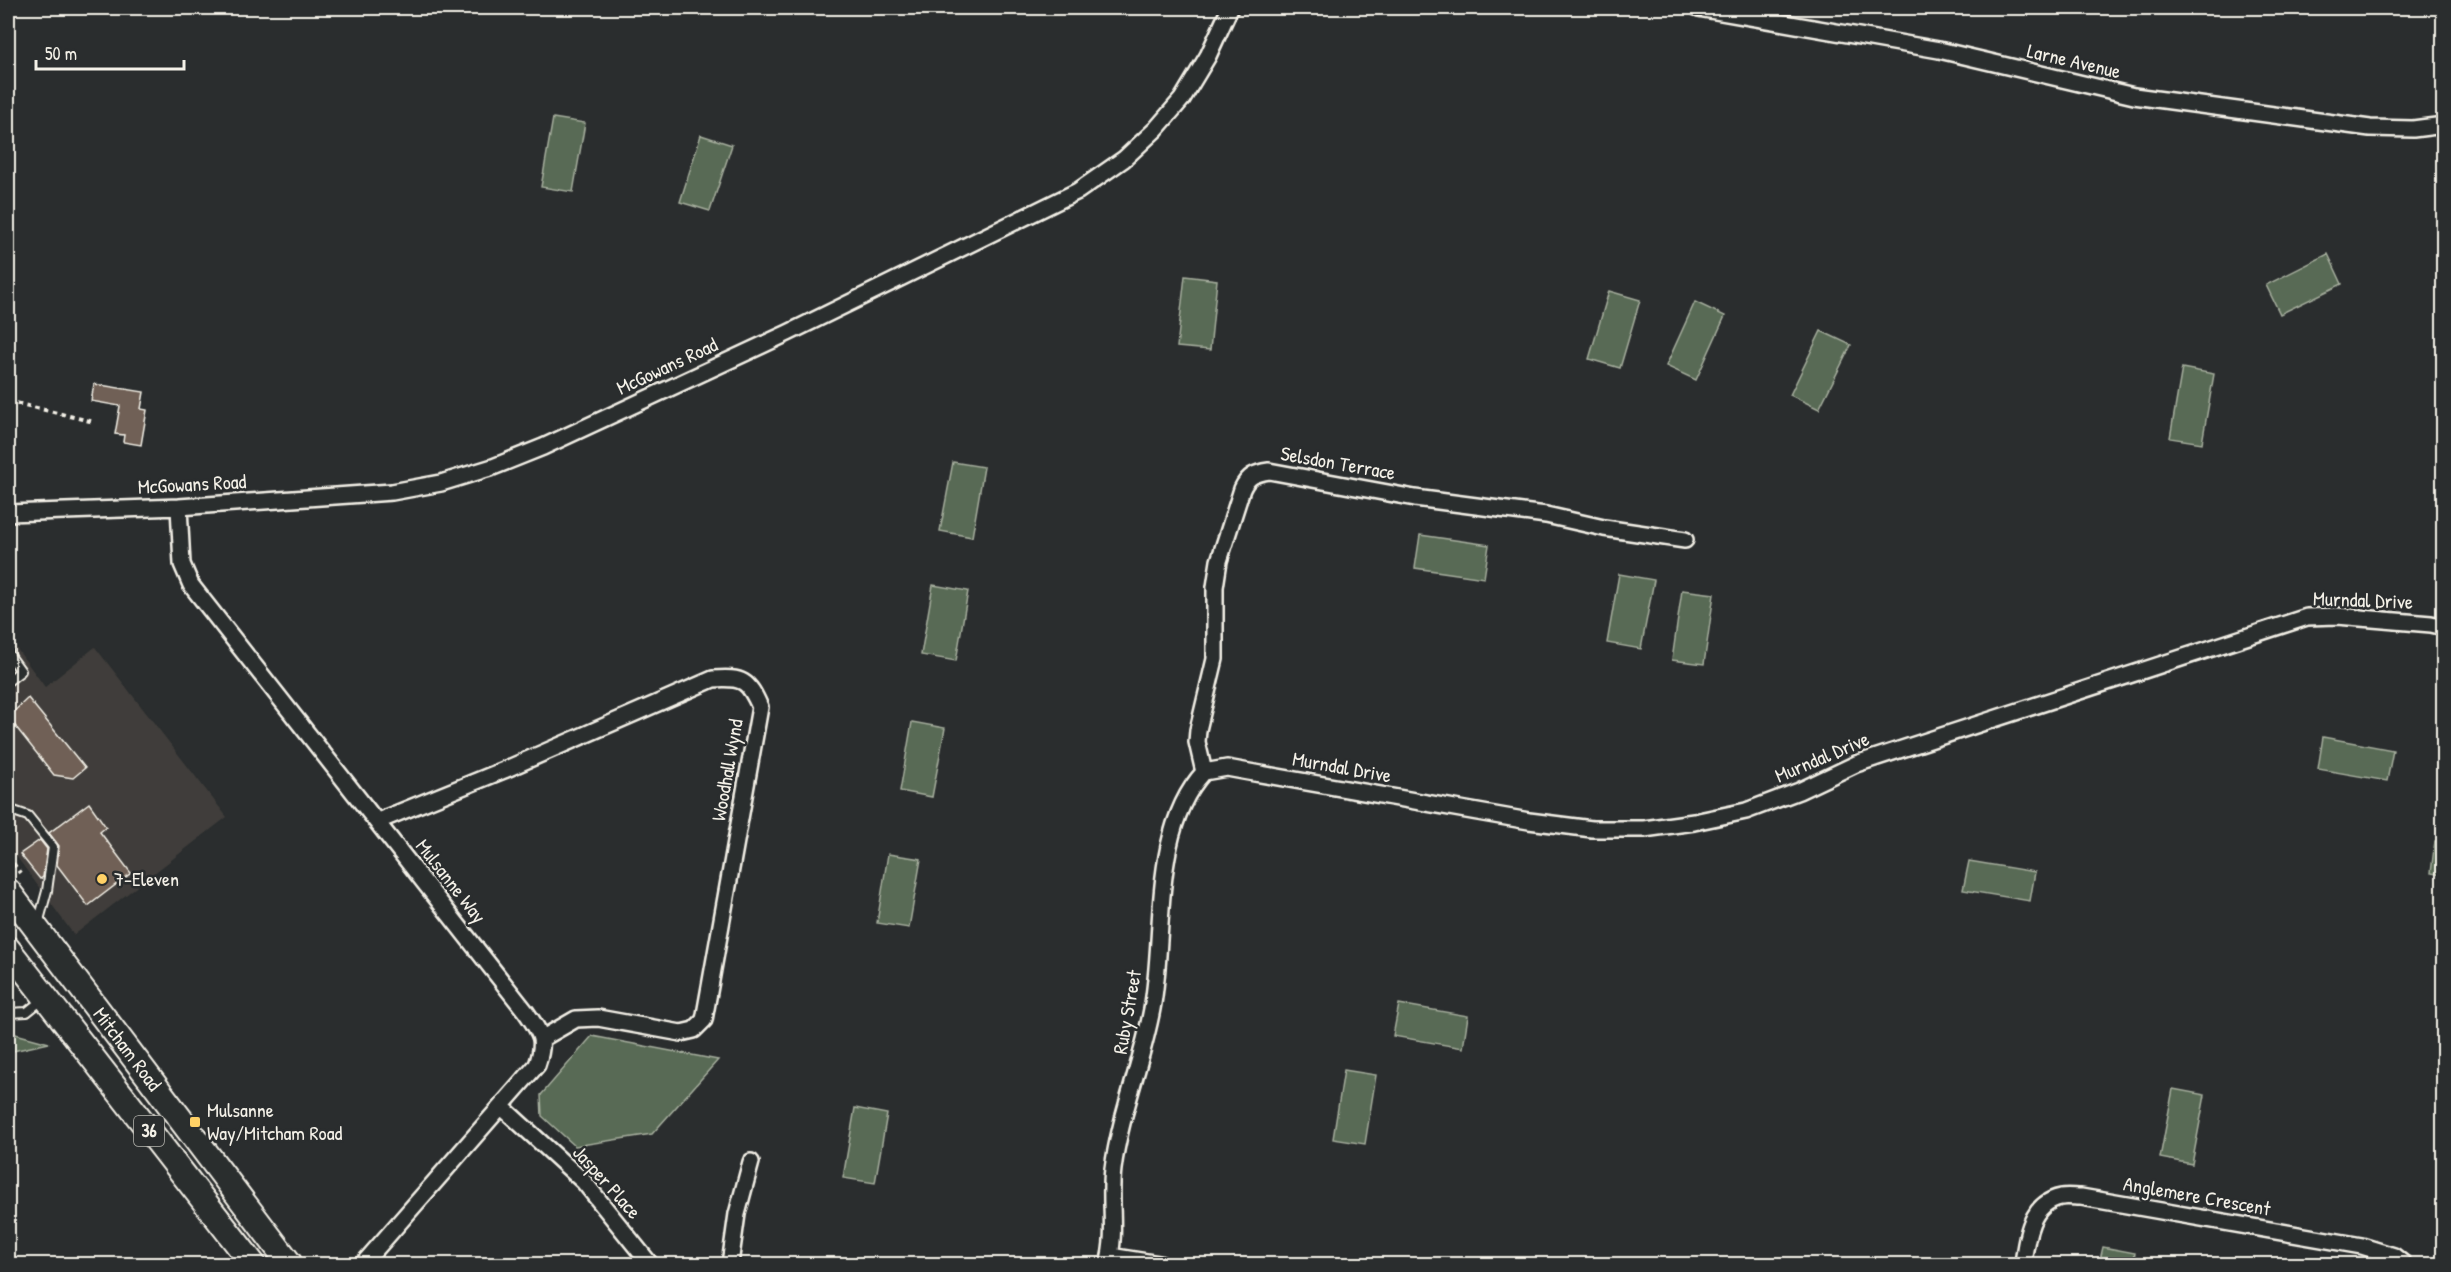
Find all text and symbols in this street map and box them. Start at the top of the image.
scale bar [36,33,184,71]
street label: Larne Avenue [2025,37,2124,84]
text: 50 m [45,41,77,66]
street label: McGowans Road [612,330,722,401]
street label: Selsdon Terrace [1279,439,1398,486]
street label: McGowans Road [137,467,247,500]
street label: Murndal Drive [2313,584,2413,615]
street label: Woodhall Wynd [704,717,749,823]
street label: Murndal Drive [1771,725,1873,788]
street label: Murndal Drive [1291,745,1394,788]
street label: Mulsanne Way [410,833,493,928]
place label: 7-Eleven [114,865,179,892]
marker: 7-Eleven [95,872,109,886]
street label: Ruby Street [1106,967,1147,1056]
street label: Mitcham Road [87,1001,168,1096]
place label: Mulsanne Way/Mitcham Road [207,1096,343,1146]
marker: Mulsanne Way/Mitcham Road [188,1115,202,1129]
road number: 36 [134,1116,164,1146]
street label: Jasper Place [567,1139,648,1224]
street label: Anglemere Crescent [2121,1169,2274,1222]

